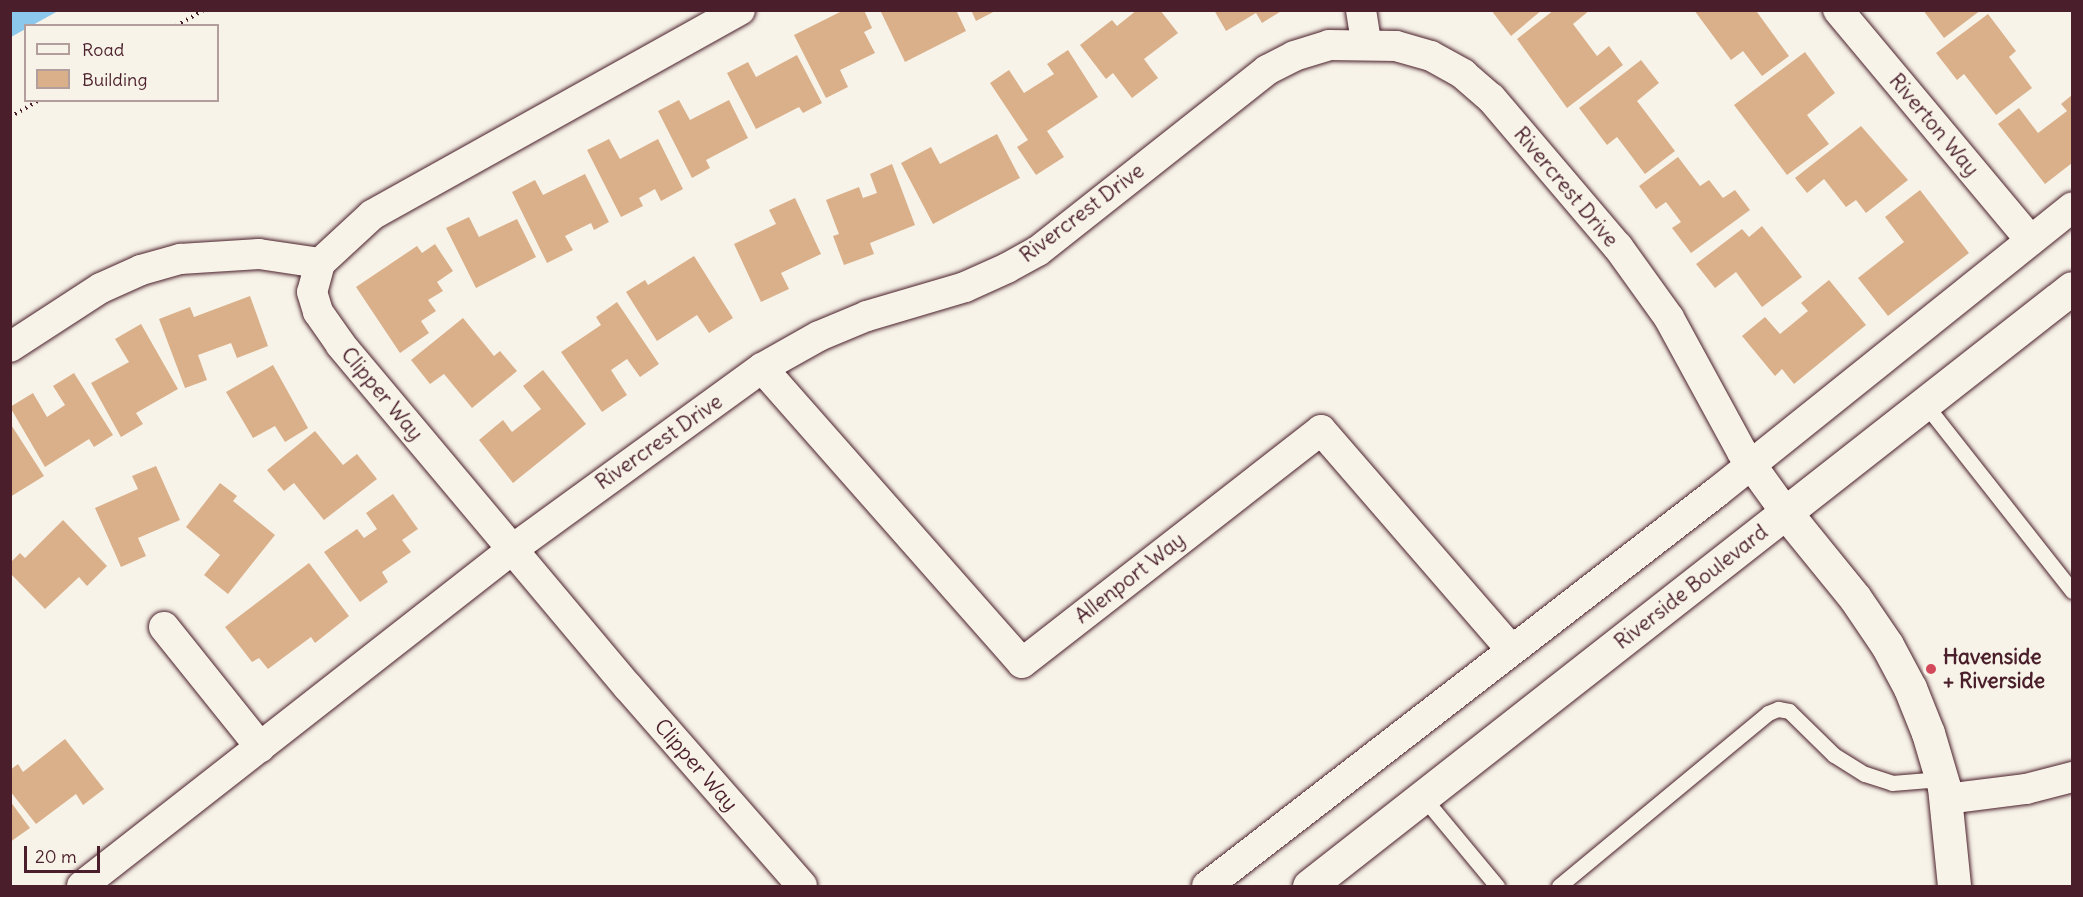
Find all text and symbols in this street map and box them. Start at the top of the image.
legend [24,24,219,102]
text: Road [82,38,124,61]
text: Building [82,68,147,91]
street label: Riverton Way [1884,68,1984,182]
street label: Rivercrest Drive [1508,122,1624,252]
street label: Rivercrest Drive [1015,158,1149,268]
street label: Clipper Way [336,342,428,446]
street label: Rivercrest Drive [591,389,727,495]
street label: Riverside Boulevard [1609,519,1773,655]
street label: Allenport Way [1070,527,1190,629]
place label: Havenside + Riverside [1943,644,2045,694]
marker: Havenside + Riverside [1924,662,1938,676]
street label: Clipper Way [649,714,743,816]
scale bar [27,834,104,872]
text: 20 m [35,845,77,868]

